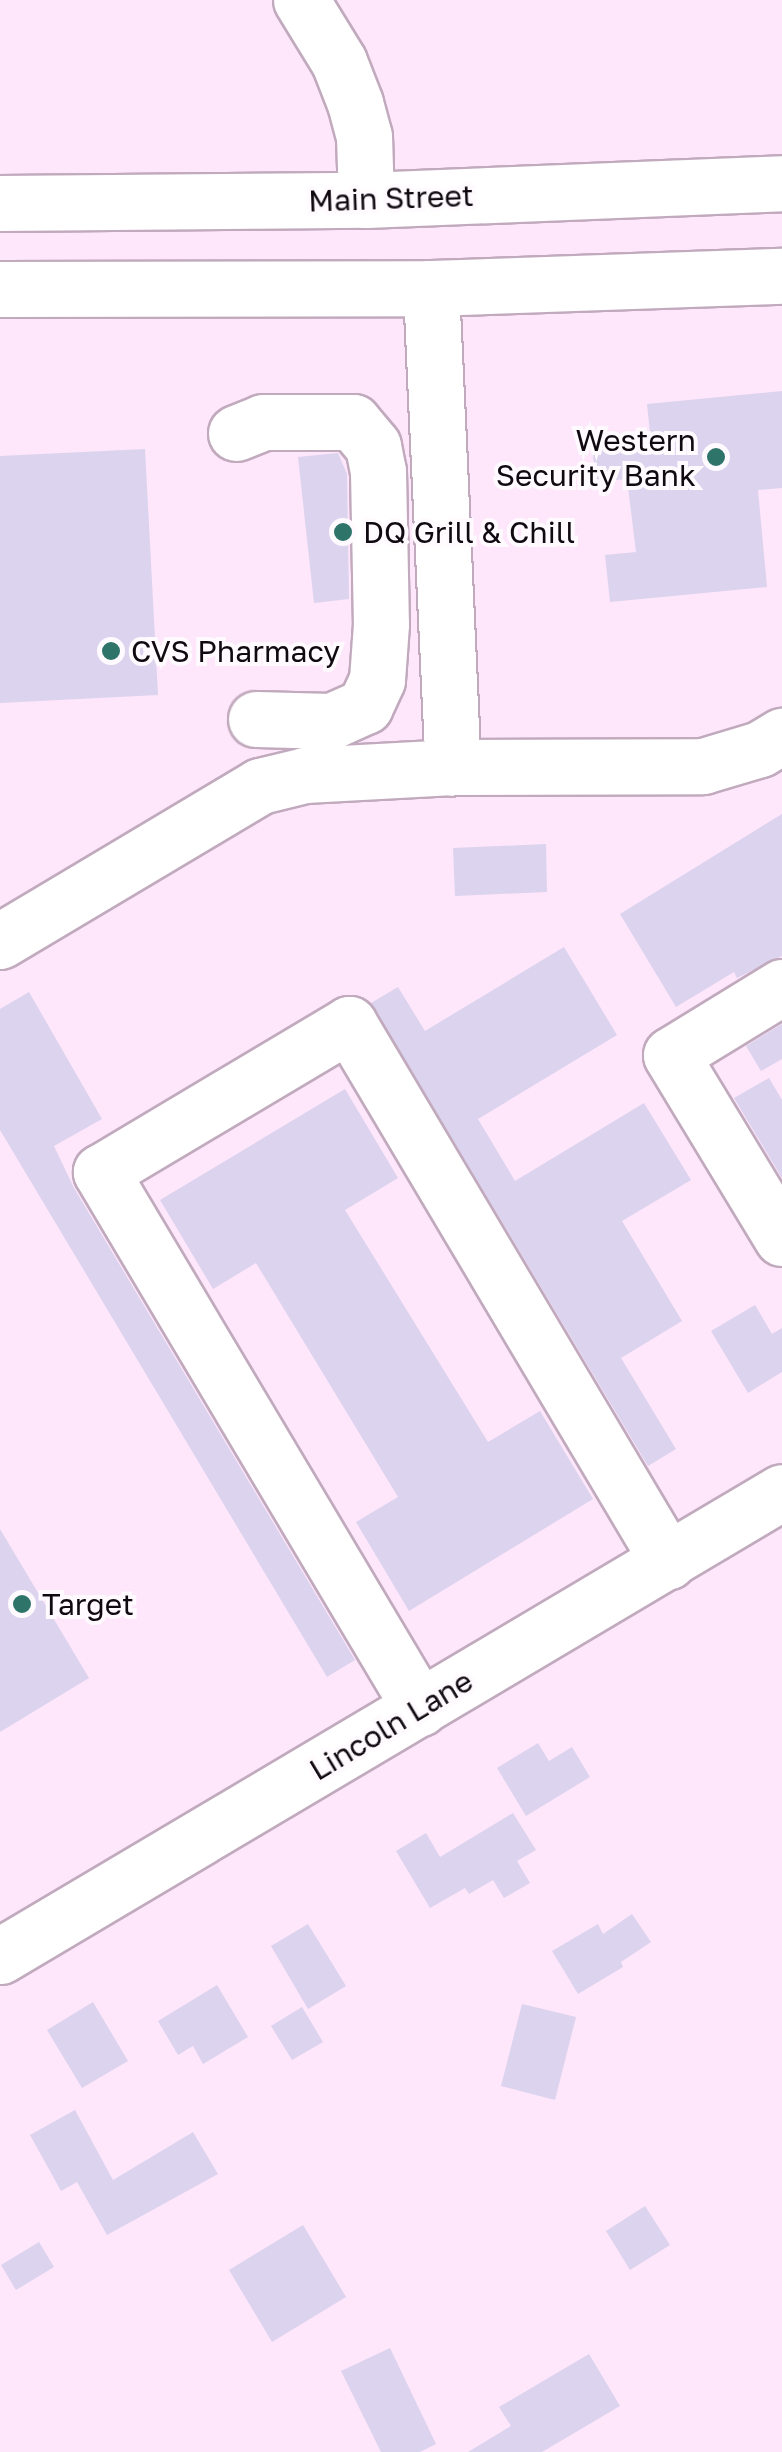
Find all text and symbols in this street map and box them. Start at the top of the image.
street label: Main Street [308,177,474,219]
place label: Western Security Bank [496,422,696,492]
marker: Western Security Bank [705,446,727,468]
place label: DQ Grill & Chill [363,514,575,550]
marker: DQ Grill & Chill [332,521,354,543]
place label: CVS Pharmacy [131,633,340,669]
marker: CVS Pharmacy [100,640,122,662]
place label: Target [42,1586,134,1622]
marker: Target [11,1593,33,1615]
street label: Lincoln Lane [303,1662,479,1788]

